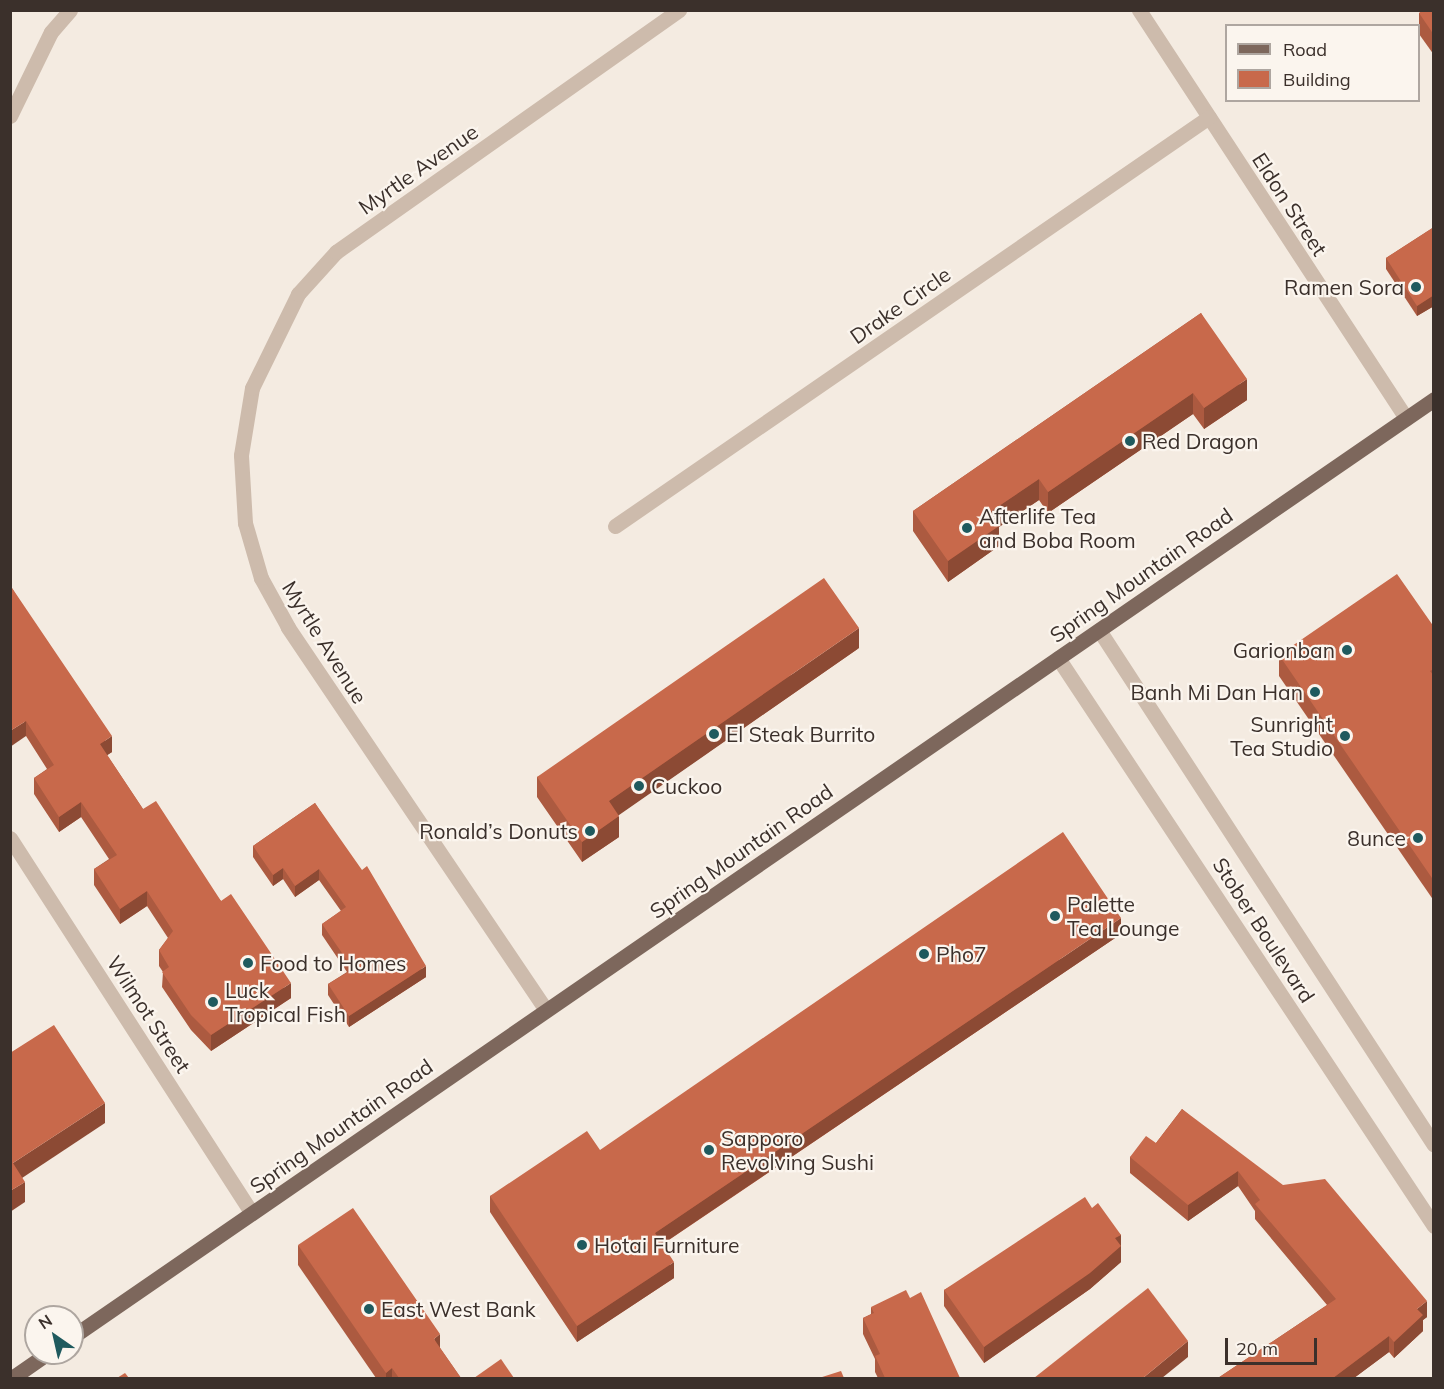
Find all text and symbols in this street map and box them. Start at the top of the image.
legend [1225,24,1420,102]
text: Road [1283,38,1327,61]
text: Building [1283,68,1351,91]
street label: Myrtle Avenue [354,119,482,219]
street label: Eldon Street [1247,148,1333,260]
street label: Drake Circle [845,261,955,349]
place label: Ramen Sora [1284,274,1404,300]
marker: Ramen Sora [1409,280,1423,294]
place label: Red Dragon [1142,428,1259,454]
marker: Red Dragon [1123,434,1137,448]
street label: Spring Mountain Road [1045,502,1237,648]
place label: Afterlife Tea and Boba Room [979,503,1136,553]
marker: Afterlife Tea and Boba Room [960,521,974,535]
street label: Myrtle Avenue [277,576,373,708]
place label: Garionban [1233,637,1335,663]
marker: Garionban [1340,643,1354,657]
place label: Banh Mi Dan Han [1130,679,1303,705]
marker: Banh Mi Dan Han [1308,685,1322,699]
place label: Sunright Tea Studio [1230,711,1333,761]
place label: El Steak Burrito [726,721,875,747]
marker: El Steak Burrito [707,727,721,741]
marker: Sunright Tea Studio [1338,729,1352,743]
place label: Cuckoo [651,773,722,799]
street label: Spring Mountain Road [645,778,837,924]
marker: Cuckoo [632,779,646,793]
place label: Ronald’s Donuts [419,818,578,844]
marker: Ronald’s Donuts [583,824,597,838]
place label: 8unce [1347,825,1406,851]
marker: 8unce [1411,831,1425,845]
street label: Stober Boulevard [1208,853,1320,1007]
place label: Palette Tea Lounge [1067,891,1179,941]
marker: Palette Tea Lounge [1048,909,1062,923]
place label: Pho7 [936,941,987,967]
marker: Pho7 [917,947,931,961]
place label: Food to Homes [260,950,407,976]
street label: Wilmot Street [102,951,196,1077]
marker: Food to Homes [241,956,255,970]
place label: Luck Tropical Fish [225,977,346,1027]
marker: Luck Tropical Fish [206,995,220,1009]
street label: Spring Mountain Road [245,1053,437,1199]
place label: Sapporo Revolving Sushi [721,1125,874,1175]
marker: Sapporo Revolving Sushi [702,1143,716,1157]
place label: Hotai Furniture [594,1232,739,1258]
marker: Hotai Furniture [575,1238,589,1252]
place label: East West Bank [381,1296,536,1322]
marker: East West Bank [362,1302,376,1316]
north arrow [24,1305,84,1365]
text: N [34,1310,56,1333]
scale bar [1228,1326,1320,1364]
text: 20 m [1236,1337,1278,1360]

